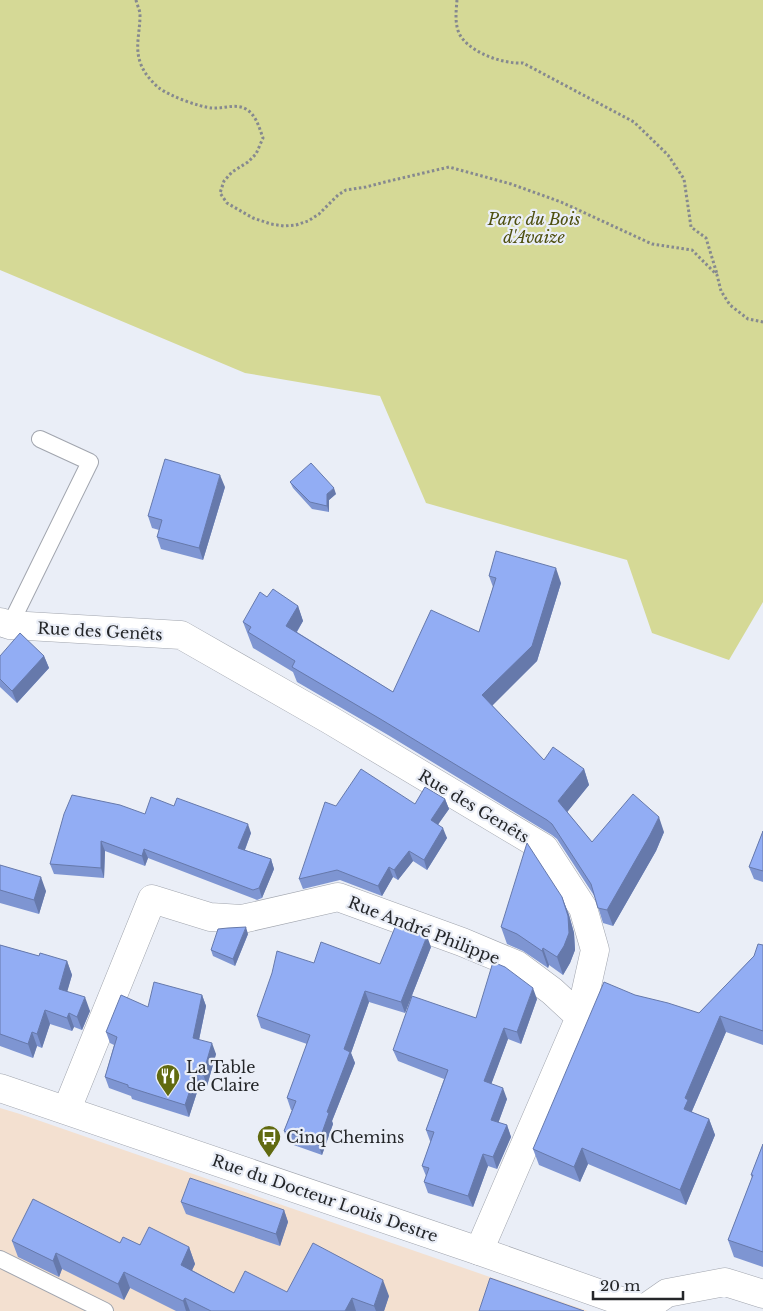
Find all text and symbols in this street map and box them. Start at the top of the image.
park label: Parc du Bois d'Avaize [487,209,580,247]
street label: Rue des Genêts [37,618,163,644]
street label: Rue des Genêts [415,765,533,847]
street label: Rue André Philippe [345,892,503,968]
place label: La Table de Claire [186,1057,260,1095]
restaurant icon: La Table de Claire [155,1063,181,1097]
bus stop icon: Cinq Chemins [256,1124,282,1158]
place label: Cinq Chemins [286,1127,404,1147]
street label: Rue du Docteur Louis Destre [209,1150,441,1246]
scale bar [593,1268,683,1300]
text: 20 m [600,1276,640,1295]

